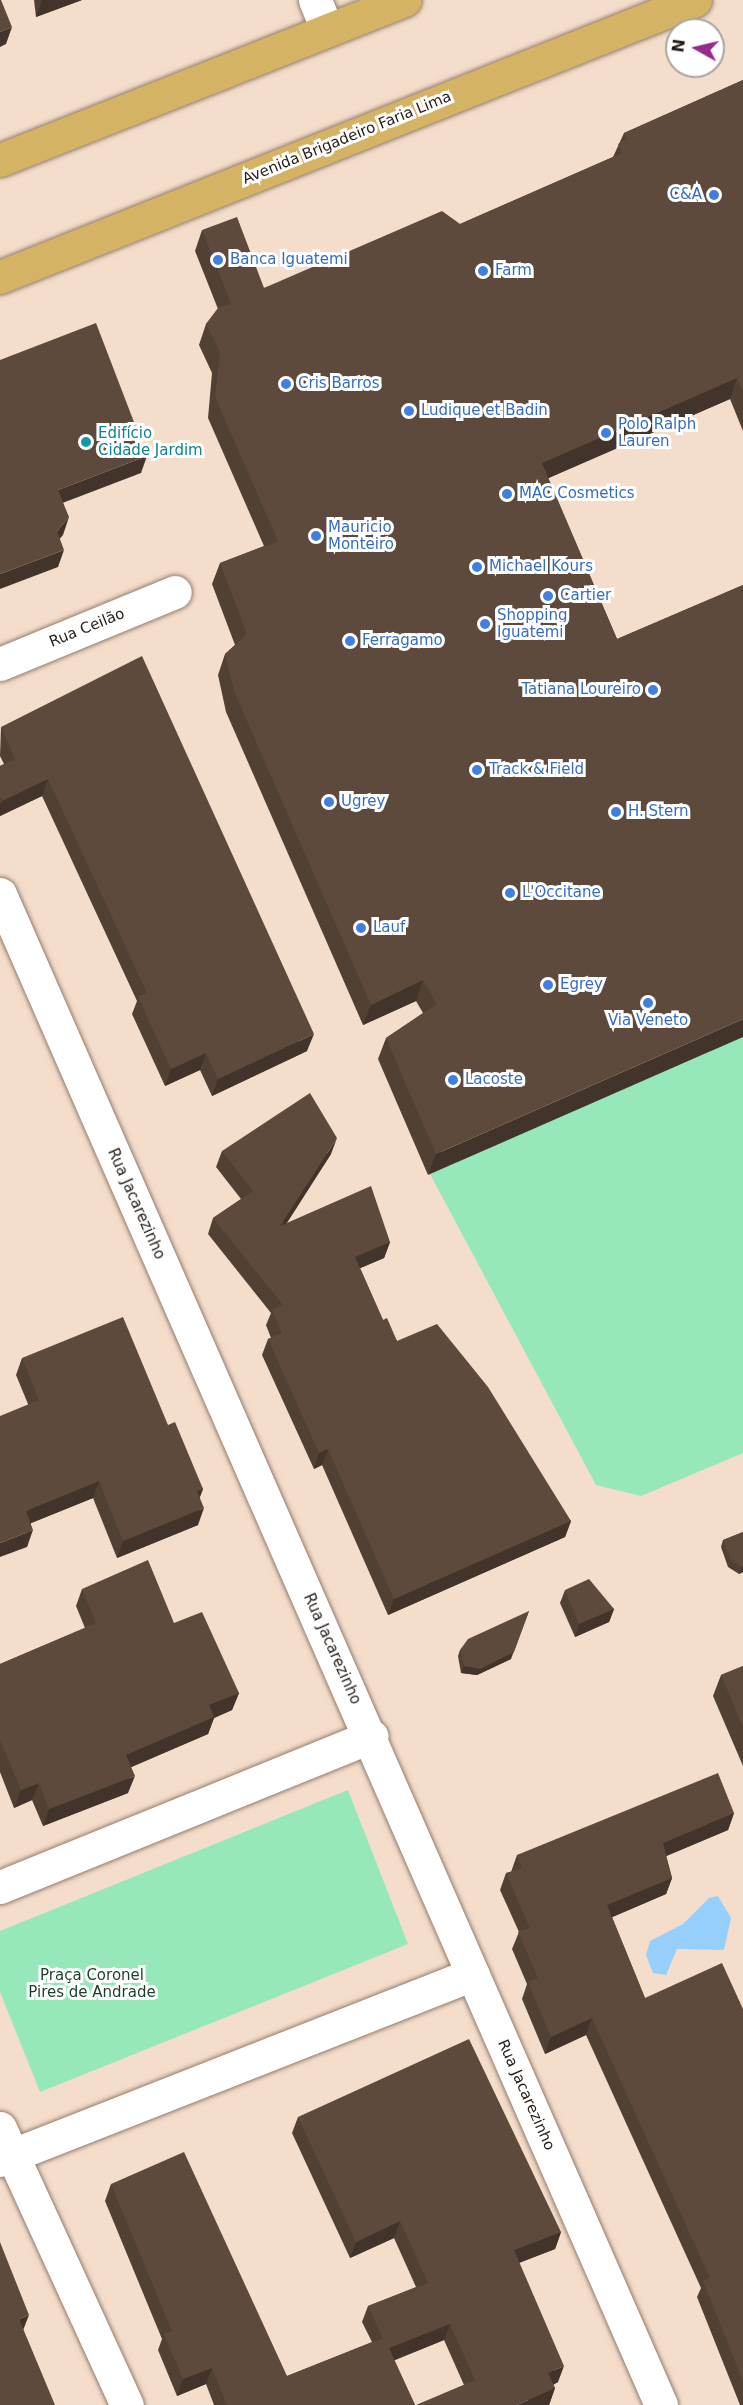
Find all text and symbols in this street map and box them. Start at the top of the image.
north arrow [665,18,725,78]
text: N [668,38,689,54]
street label: Avenida Brigadeiro Faria Lima [240,88,454,188]
place label: C&A [670,186,702,204]
marker: C&A [707,188,721,202]
place label: Banca Iguatemi [230,251,348,269]
marker: Banca Iguatemi [211,253,225,267]
place label: Farm [495,262,532,280]
marker: Farm [476,264,490,278]
place label: Cris Barros [298,375,380,393]
marker: Cris Barros [279,377,293,391]
place label: Ludique et Badin [421,402,548,420]
marker: Ludique et Badin [402,404,416,418]
place label: Polo Ralph Lauren [618,415,696,450]
place label: Edifício Cidade Jardim [98,424,203,459]
marker: Polo Ralph Lauren [599,426,613,440]
marker: Edifício Cidade Jardim [79,435,93,449]
place label: MAC Cosmetics [519,485,635,503]
marker: MAC Cosmetics [500,487,514,501]
place label: Mauricio Monteiro [328,518,394,553]
marker: Mauricio Monteiro [309,529,323,543]
place label: Michael Kours [489,558,593,576]
marker: Michael Kours [470,560,484,574]
place label: Cartier [560,587,611,605]
marker: Cartier [541,589,555,603]
street label: Rua Ceilão [47,605,127,651]
place label: Shopping Iguatemi [497,606,567,641]
marker: Shopping Iguatemi [478,617,492,631]
place label: Ferragamo [362,632,443,650]
marker: Ferragamo [343,634,357,648]
place label: Tatiana Loureiro [521,681,641,699]
marker: Tatiana Loureiro [646,683,660,697]
place label: Track & Field [489,761,584,779]
marker: Track & Field [470,763,484,777]
place label: Ugrey [341,793,385,811]
marker: Ugrey [322,795,336,809]
place label: H. Stern [628,803,689,821]
marker: H. Stern [609,805,623,819]
place label: L'Occitane [522,884,601,902]
marker: L'Occitane [503,886,517,900]
place label: Lauf [373,919,405,937]
marker: Lauf [354,921,368,935]
place label: Egrey [560,976,603,994]
marker: Egrey [541,978,555,992]
marker: Via Veneto [641,996,655,1010]
place label: Via Veneto [608,1012,688,1030]
place label: Lacoste [465,1071,523,1089]
marker: Lacoste [446,1073,460,1087]
street label: Rua Jacarezinho [103,1146,169,1262]
street label: Rua Jacarezinho [299,1591,365,1707]
park label: Praça Coronel Pires de Andrade [28,1966,156,2001]
street label: Rua Jacarezinho [493,2037,559,2153]

